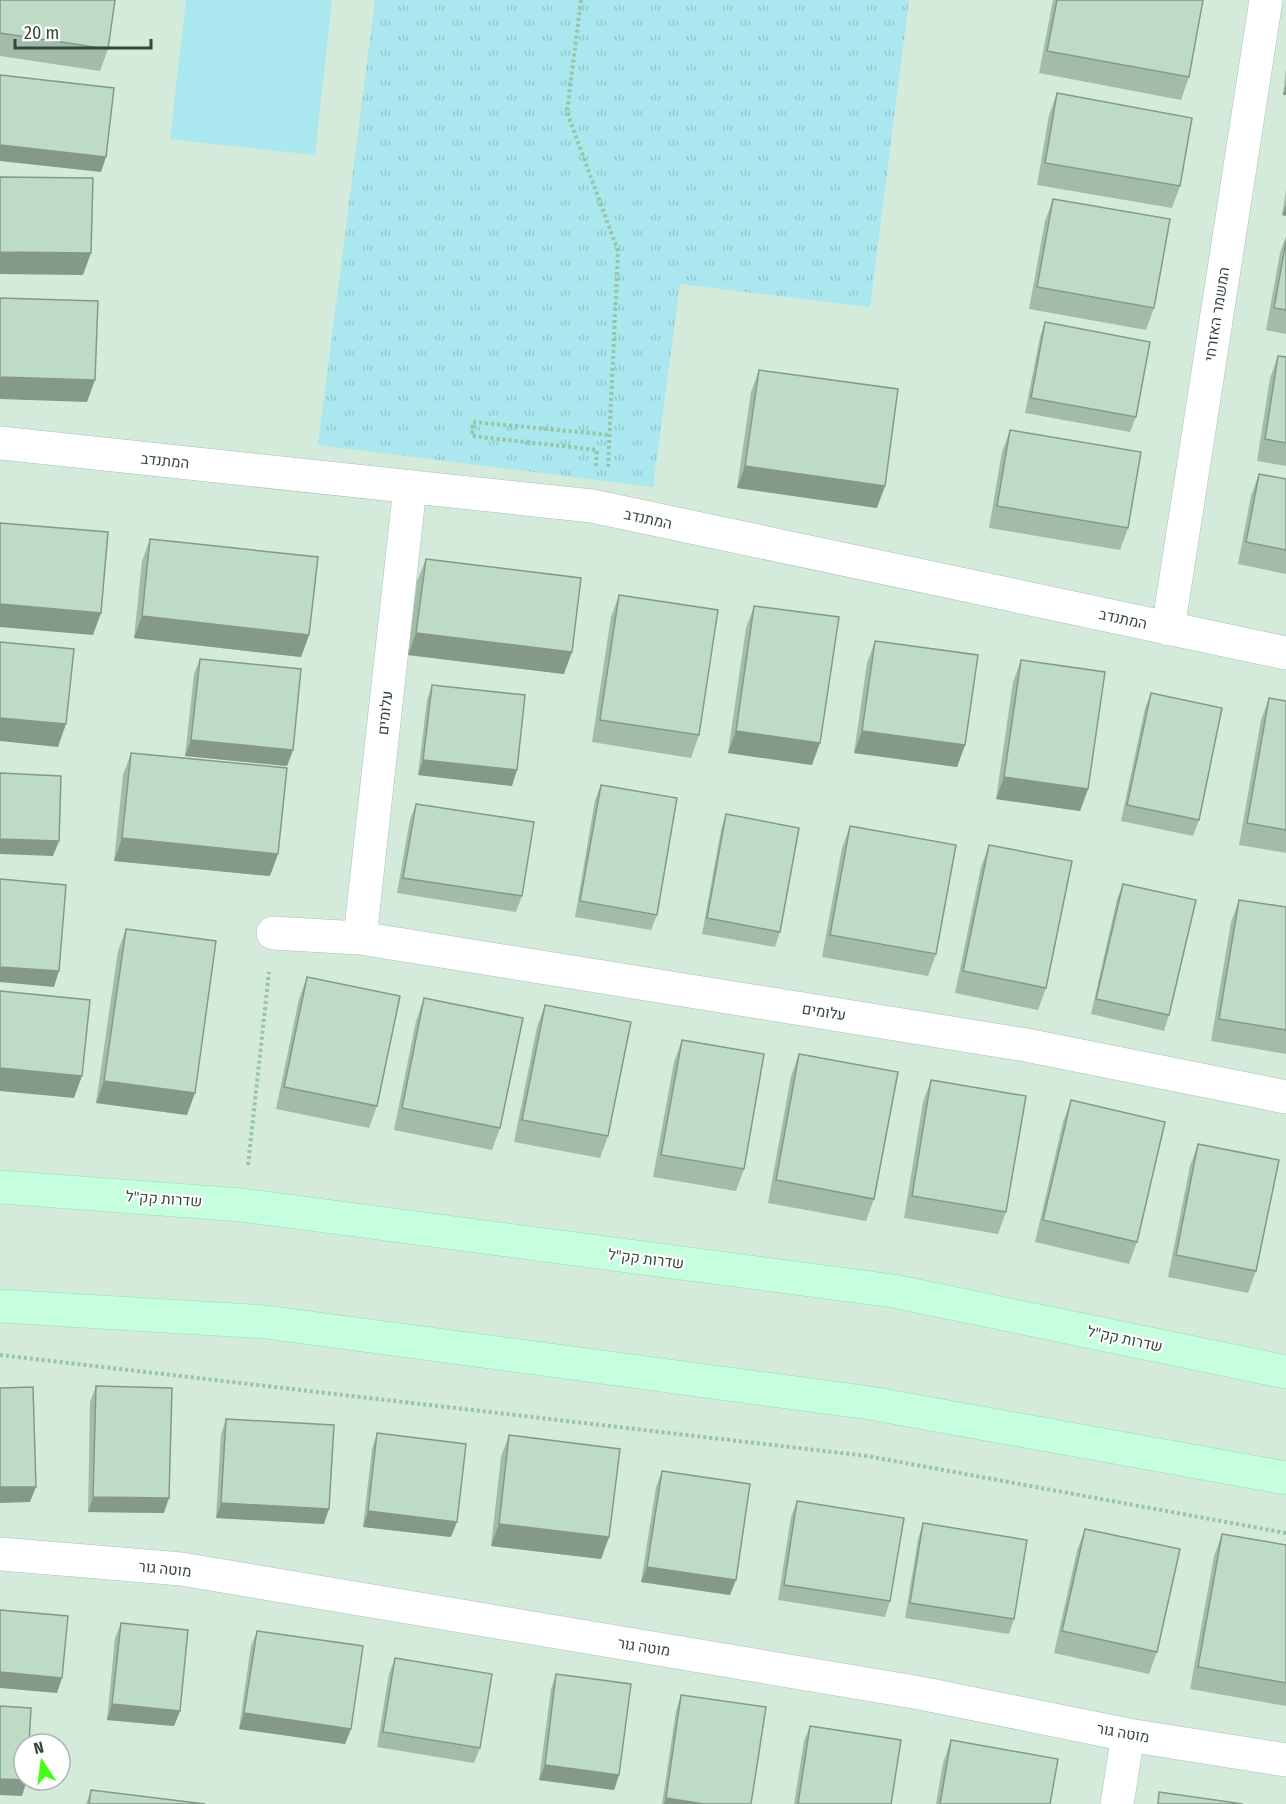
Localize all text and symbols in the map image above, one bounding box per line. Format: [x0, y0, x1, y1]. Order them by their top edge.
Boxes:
scale bar [15, 12, 152, 50]
text: 20 m [24, 22, 59, 44]
street label: המשמר האזרחי [1201, 265, 1233, 363]
street label: המתנדב [140, 449, 190, 473]
street label: המתנדב [622, 505, 674, 533]
street label: המתנדב [1097, 605, 1149, 633]
street label: עלומים [374, 690, 396, 736]
street label: עלומים [801, 1000, 847, 1024]
street label: שדרות קק"ל [125, 1187, 203, 1211]
street label: שדרות קק"ל [607, 1245, 685, 1273]
street label: שדרות קק"ל [1086, 1322, 1164, 1356]
street label: מוטה גור [138, 1557, 192, 1581]
street label: מוטה גור [616, 1634, 672, 1660]
street label: מוטה גור [1095, 1720, 1151, 1746]
north arrow [12, 1732, 72, 1792]
text: N [32, 1738, 46, 1758]

